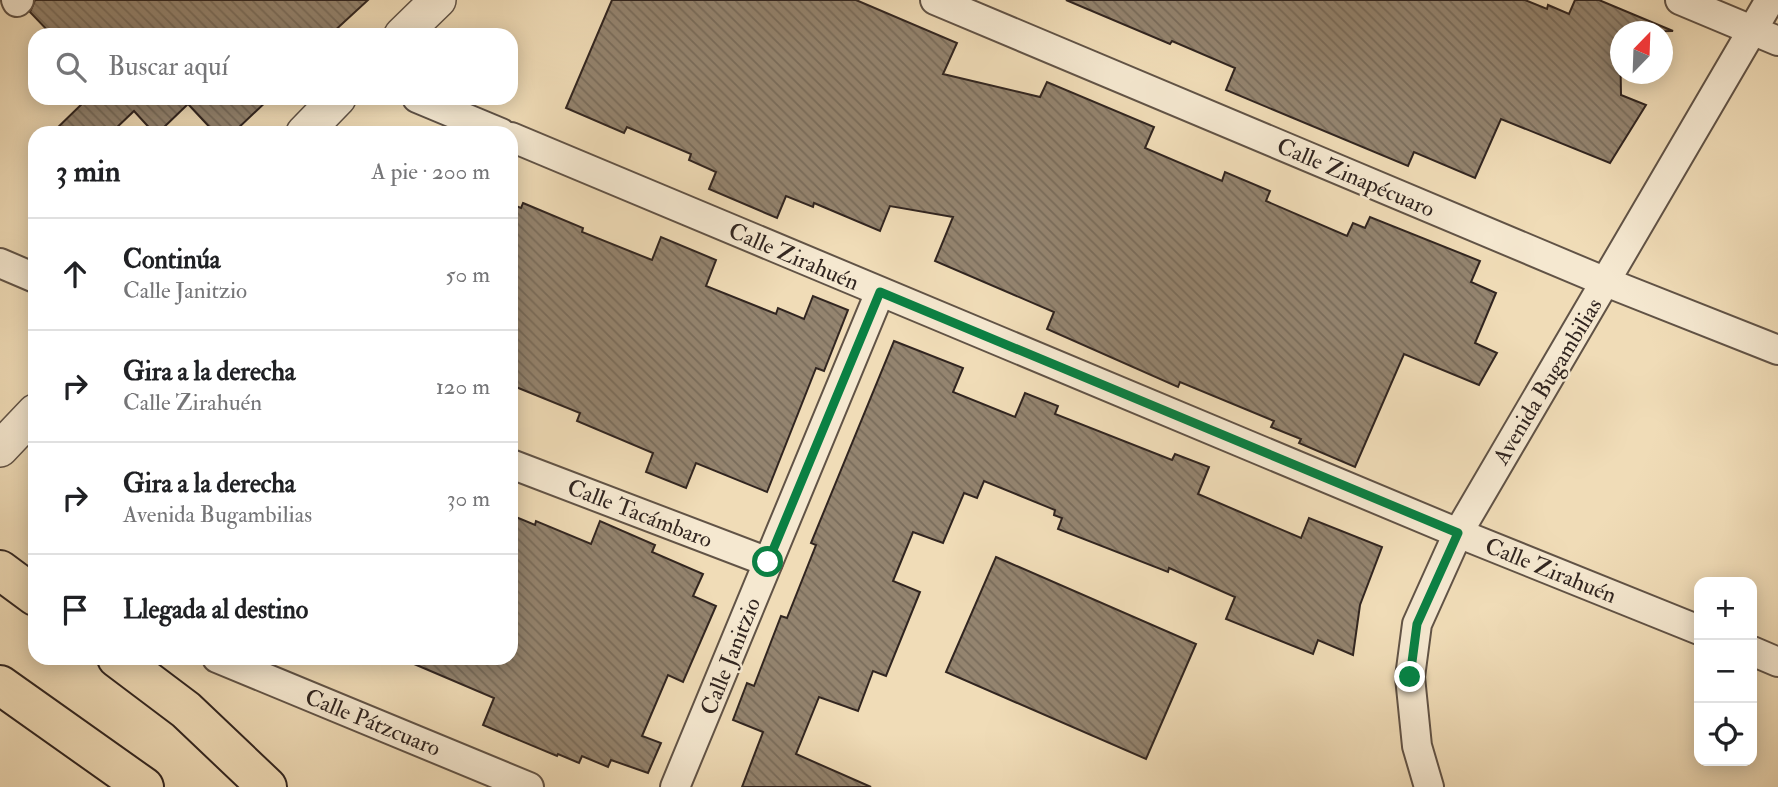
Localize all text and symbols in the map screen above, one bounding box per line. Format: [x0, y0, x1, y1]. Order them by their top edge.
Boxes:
north arrow [1610, 21, 1673, 84]
search box [28, 28, 518, 105]
icon: search [52, 48, 90, 86]
text: Buscar aquí [108, 51, 228, 83]
street label: Calle Zinapécuaro [1272, 131, 1439, 225]
text: 3 min [56, 153, 121, 190]
text: A pie · 200 m [371, 157, 490, 186]
street label: Calle Zirahuén [724, 216, 864, 297]
text: Continúa [123, 244, 221, 276]
icon: ahead [56, 255, 94, 293]
text: 50 m [446, 260, 490, 289]
text: Calle Janitzio [123, 276, 247, 305]
street label: Avenida Bugambilias [1486, 293, 1609, 471]
text: Gira a la derecha [123, 356, 296, 388]
icon: right [56, 367, 94, 405]
text: 120 m [436, 372, 490, 401]
text: Calle Zirahuén [123, 388, 262, 417]
text: Gira a la derecha [123, 468, 296, 500]
street label: Calle Tacámbaro [563, 472, 716, 554]
icon: right [56, 479, 94, 517]
text: 30 m [447, 484, 490, 513]
text: Avenida Bugambilias [123, 500, 312, 529]
street label: Calle Zirahuén [1481, 531, 1621, 610]
route start [752, 546, 783, 577]
map controls [1694, 577, 1757, 766]
button: + [1694, 577, 1757, 640]
icon: arrive [56, 591, 94, 629]
street label: Calle Janitzio [694, 593, 767, 719]
text: Llegada al destino [123, 594, 308, 626]
button: − [1694, 640, 1757, 703]
route end [1394, 661, 1425, 692]
street label: Calle Pátzcuaro [301, 682, 445, 763]
button: locate [1694, 703, 1757, 766]

